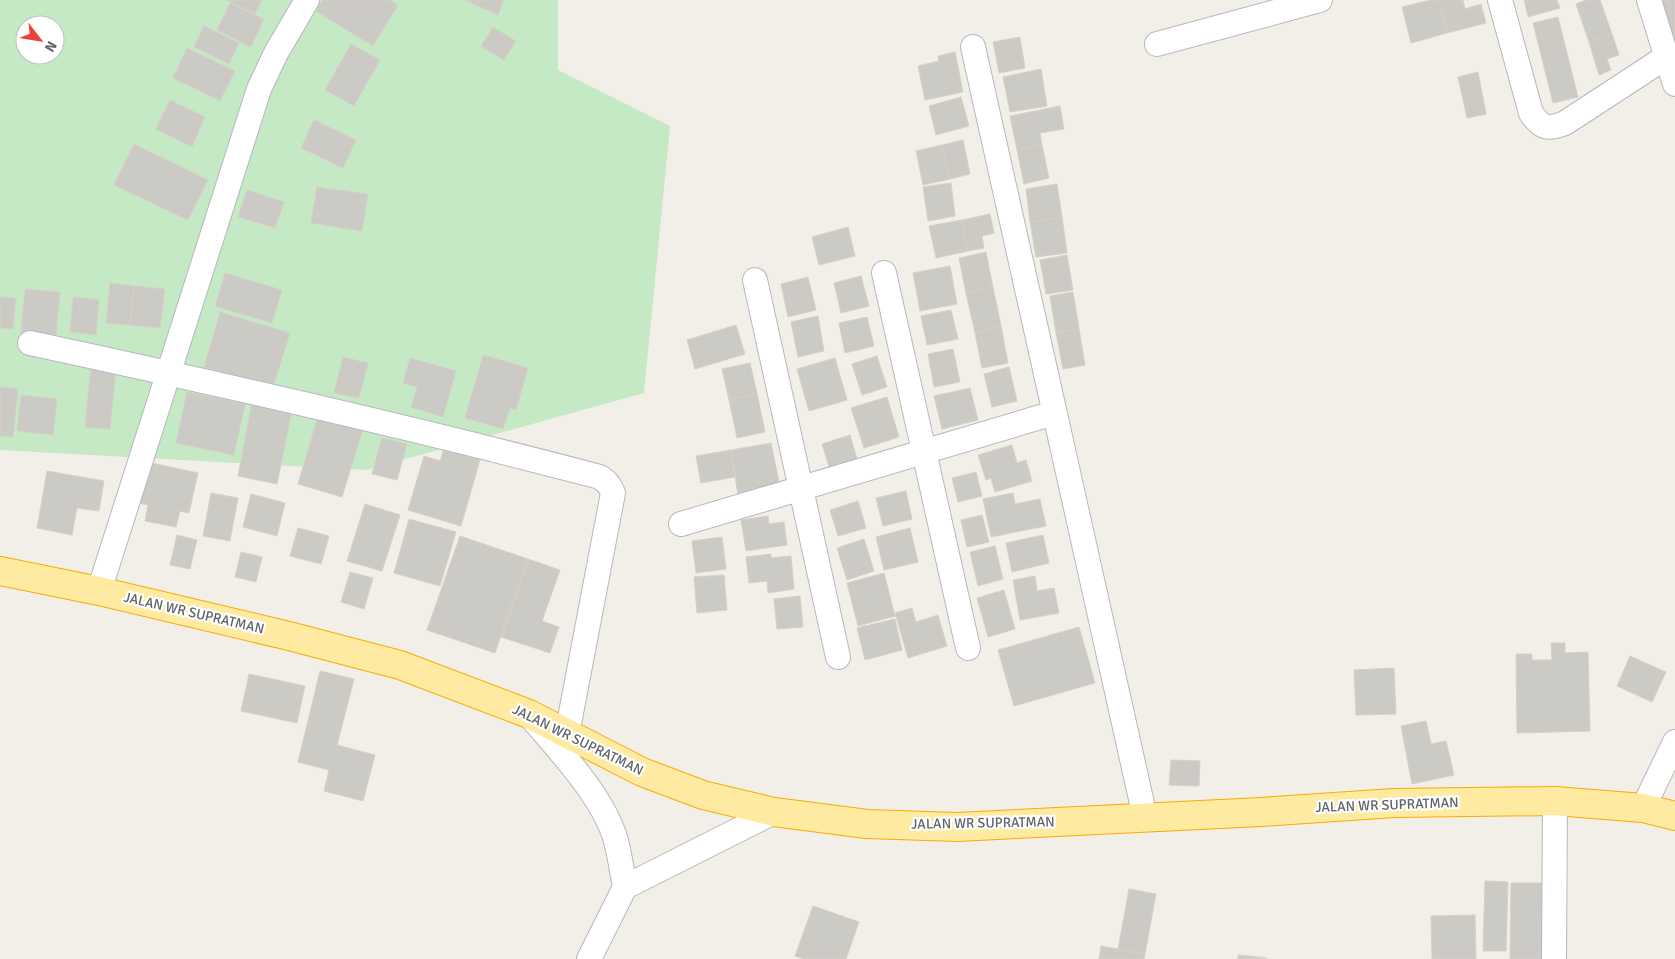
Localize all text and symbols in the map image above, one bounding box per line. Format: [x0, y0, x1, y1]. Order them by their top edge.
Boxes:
north arrow [15, 15, 65, 65]
text: N [41, 38, 61, 55]
street label: JALAN WR SUPRATMAN [122, 589, 266, 637]
street label: JALAN WR SUPRATMAN [510, 701, 646, 779]
street label: JALAN WR SUPRATMAN [1315, 794, 1459, 816]
street label: JALAN WR SUPRATMAN [911, 813, 1055, 833]

